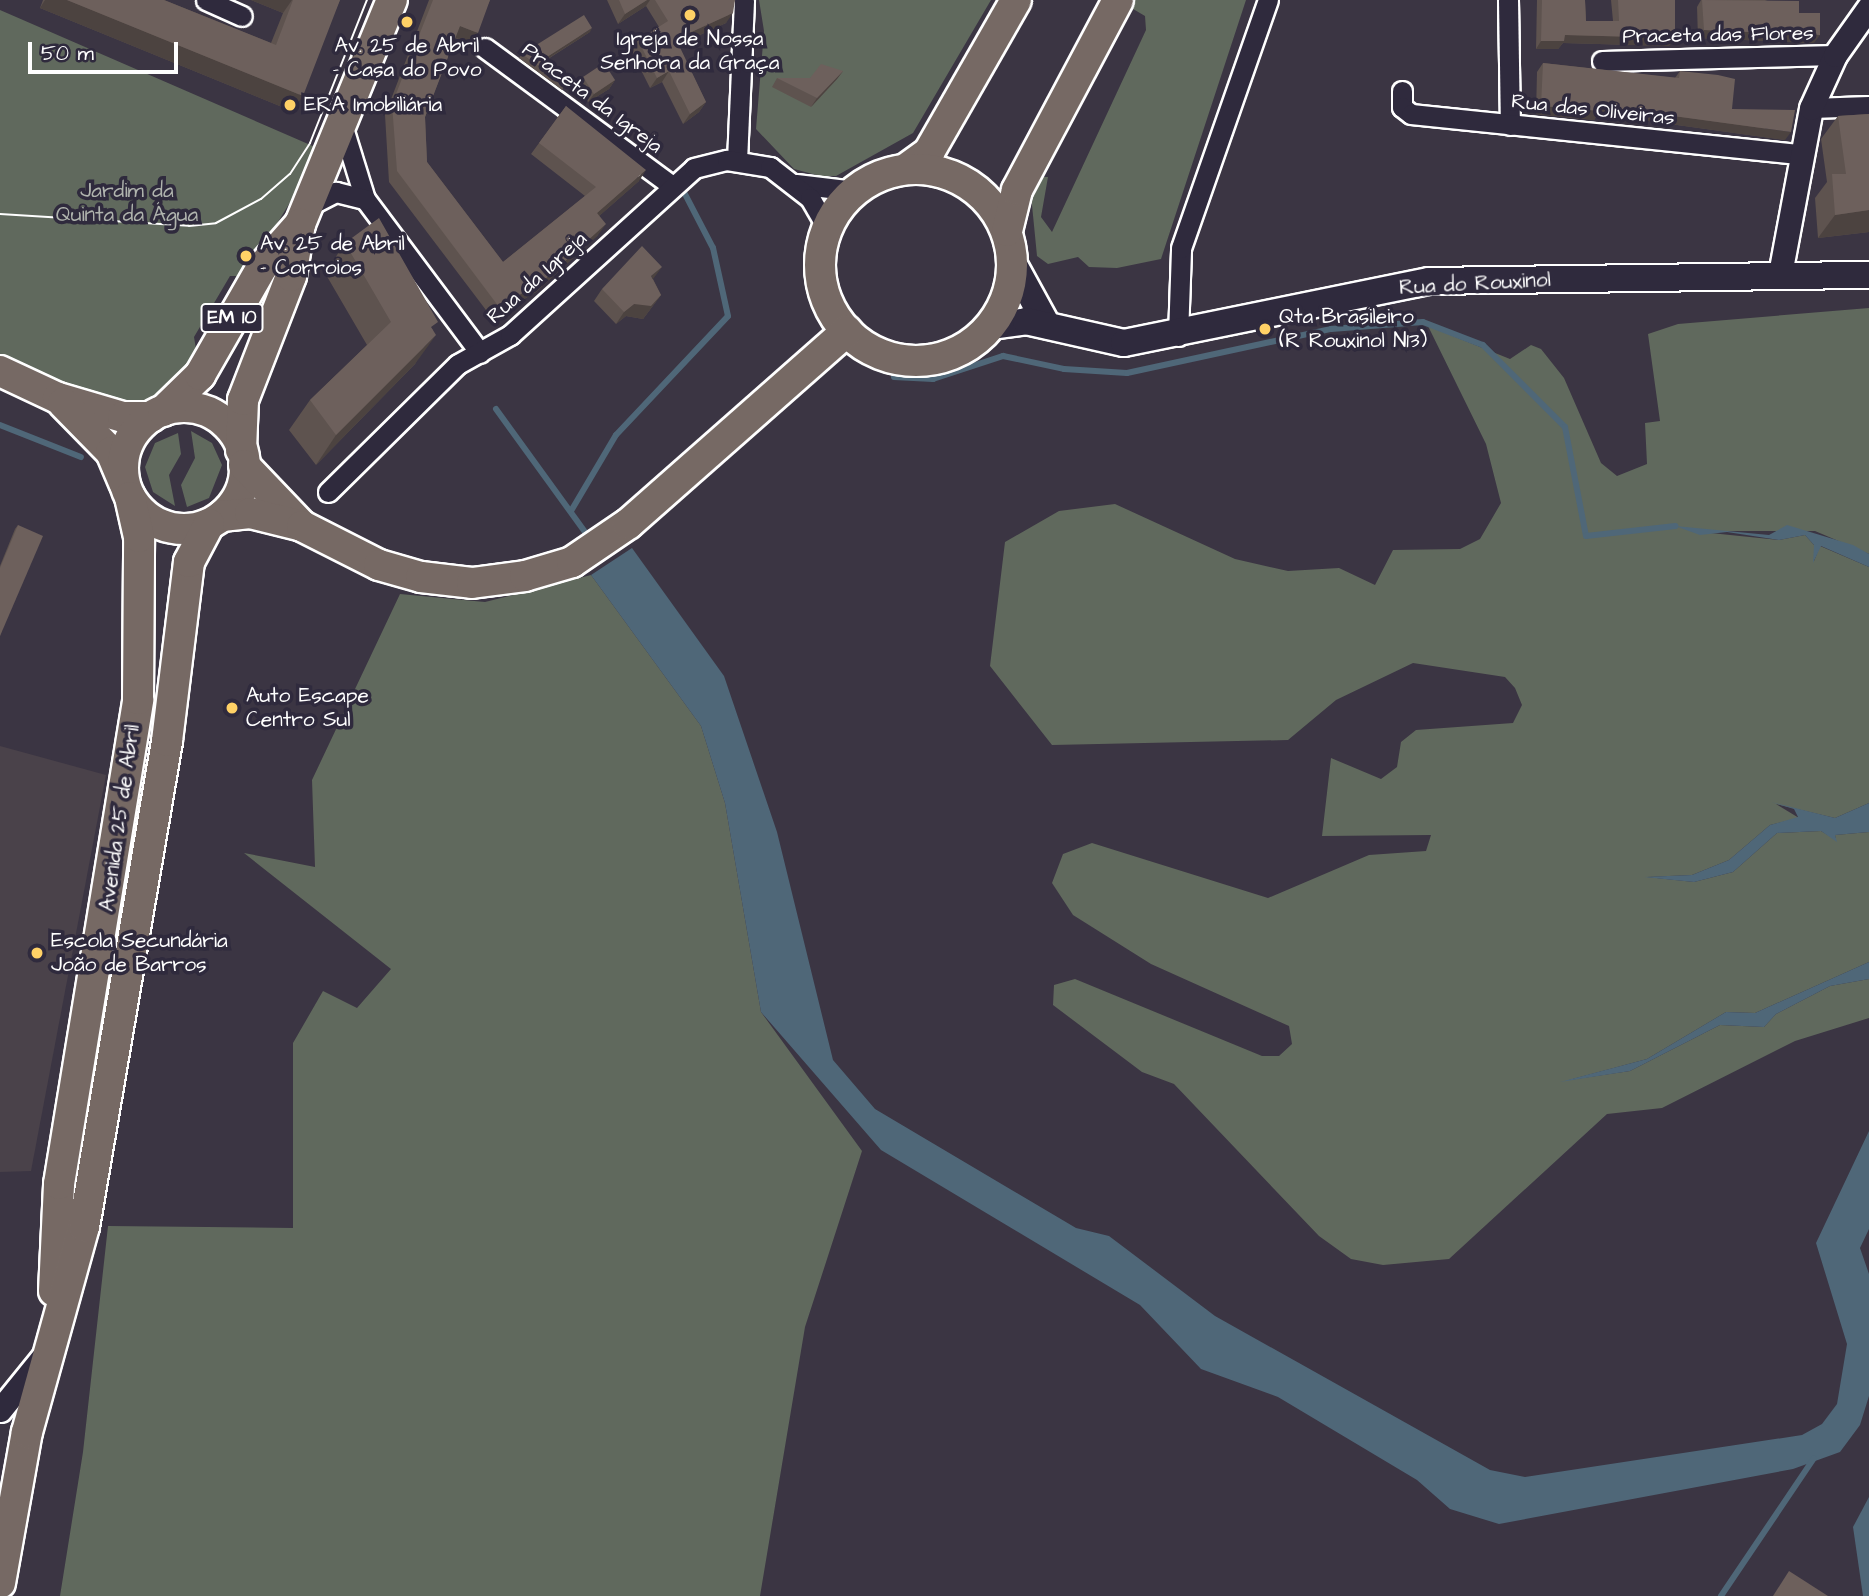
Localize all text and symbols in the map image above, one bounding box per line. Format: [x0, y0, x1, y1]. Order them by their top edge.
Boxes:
marker: Igreja de Nossa Senhora da Graça [682, 7, 698, 23]
marker: Av. 25 de Abril - Casa do Povo [399, 14, 415, 30]
street label: Praceta das Flores [1622, 21, 1814, 49]
place label: Igreja de Nossa Senhora da Graça [601, 26, 779, 76]
scale bar [32, 28, 182, 72]
place label: Av. 25 de Abril - Casa do Povo [332, 33, 482, 83]
street label: Praceta da Igreja [517, 37, 667, 159]
text: 50 m [41, 39, 94, 68]
street label: Rua das Oliveiras [1510, 89, 1676, 131]
place label: ERA Imobiliária [304, 92, 442, 118]
marker: ERA Imobiliária [282, 97, 298, 113]
park label: Jardim da Quinta da Água [56, 178, 198, 228]
street label: Rua da Igreja [482, 226, 592, 330]
place label: Av. 25 de Abril - Corroios [260, 231, 405, 281]
marker: Av. 25 de Abril - Corroios [238, 248, 254, 264]
street label: Rua do Rouxinol [1399, 267, 1551, 301]
road number: EM 10 [201, 302, 264, 334]
place label: Qta Brasileiro (R Rouxinol N13) [1279, 304, 1427, 354]
marker: Qta Brasileiro (R Rouxinol N13) [1257, 321, 1273, 337]
place label: Auto Escape Centro Sul [246, 683, 369, 733]
marker: Auto Escape Centro Sul [224, 700, 240, 716]
street label: Avenida 25 de Abril [94, 723, 146, 913]
place label: Escola Secundária João de Barros [51, 928, 228, 978]
marker: Escola Secundária João de Barros [29, 945, 45, 961]

